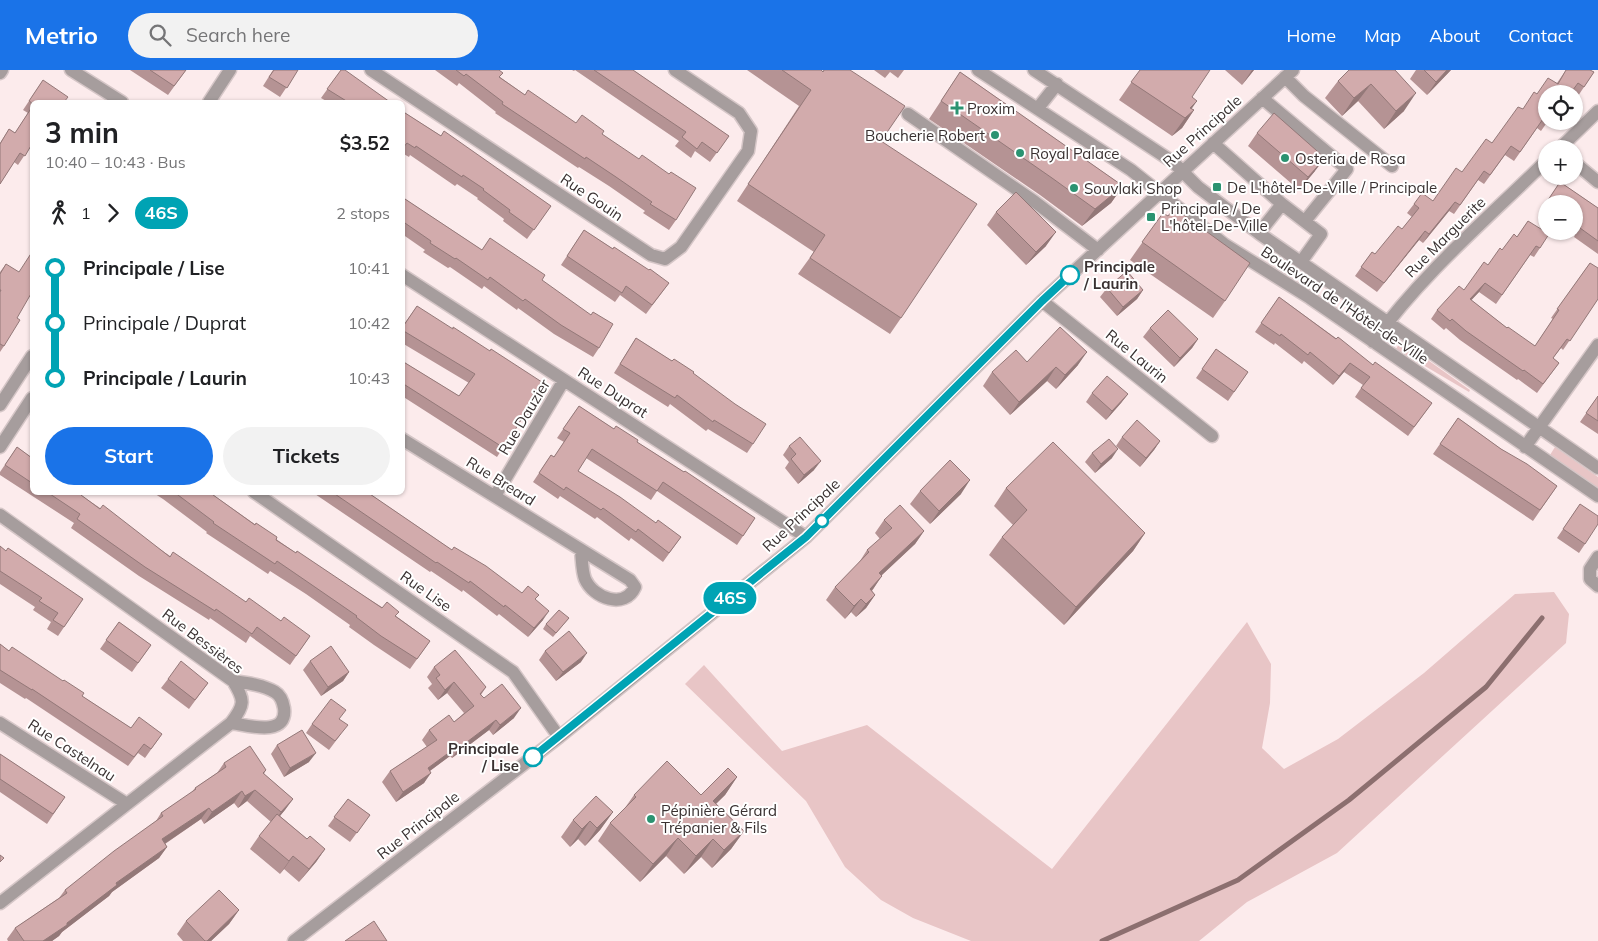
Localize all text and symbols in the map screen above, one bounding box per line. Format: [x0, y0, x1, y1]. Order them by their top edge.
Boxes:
search box [128, 13, 478, 58]
text: Metrio [25, 20, 98, 50]
icon: search [146, 21, 174, 49]
text: Search here [186, 23, 290, 47]
text: Home [1286, 24, 1336, 47]
text: Map [1364, 24, 1401, 47]
text: About [1429, 24, 1480, 47]
text: Contact [1508, 24, 1573, 47]
map controls [1538, 85, 1583, 240]
button: locate [1538, 85, 1583, 130]
street label: Rue Principale [1159, 91, 1245, 171]
place label: Proxim [967, 99, 1015, 118]
marker: Proxim [951, 102, 963, 114]
text: 3 min [45, 115, 119, 150]
place label: Boucherie Robert [865, 126, 985, 145]
marker: Boucherie Robert [989, 129, 1001, 141]
text: $3.52 [340, 131, 390, 155]
button: + [1538, 140, 1583, 185]
place label: Royal Palace [1030, 144, 1119, 163]
marker: Royal Palace [1014, 147, 1026, 159]
place label: Osteria de Rosa [1295, 149, 1406, 168]
text: 10:40 – 10:43 · Bus [45, 152, 186, 172]
marker: Osteria de Rosa [1279, 152, 1291, 164]
street label: Rue Gouin [557, 169, 627, 225]
place label: De L'hôtel-De-Ville / Principale [1227, 178, 1437, 197]
place label: Souvlaki Shop [1084, 179, 1182, 198]
marker: De L'hôtel-De-Ville / Principale [1211, 181, 1223, 193]
marker: Souvlaki Shop [1068, 182, 1080, 194]
street label: Rue Marguerite [1401, 193, 1489, 281]
button: − [1538, 195, 1583, 240]
icon: walk [45, 199, 73, 227]
icon: forward [99, 199, 127, 227]
place label: Principale / De L'hôtel-De-Ville [1161, 199, 1268, 235]
text: 46S [145, 201, 178, 224]
text: 1 [81, 203, 91, 223]
text: 2 stops [336, 203, 390, 223]
marker: Principale / De L'hôtel-De-Ville [1145, 211, 1157, 223]
street label: Boulevard de l'Hôtel-de-Ville [1258, 242, 1432, 368]
text: Principale / Lise [83, 256, 225, 280]
place label: Principale / Laurin [1083, 257, 1155, 293]
text: 10:41 [348, 258, 390, 278]
marker: Principale / Laurin [1060, 265, 1080, 285]
text: Principale / Duprat [83, 311, 246, 335]
text: 10:42 [348, 313, 390, 333]
street label: Rue Laurin [1102, 325, 1172, 387]
street label: Rue Duprat [574, 362, 652, 422]
text: Principale / Laurin [83, 366, 247, 390]
text: 10:43 [348, 368, 390, 388]
street label: Rue Dauzier [494, 375, 554, 458]
button: Start [45, 427, 213, 485]
button: Tickets [223, 427, 390, 485]
street label: Rue Breard [463, 452, 539, 510]
street label: Rue Principale [758, 474, 844, 556]
unlabelled marker [815, 514, 829, 528]
street label: Rue Lise [397, 566, 455, 616]
line badge: 46S [701, 582, 759, 614]
text: 46S [713, 586, 747, 609]
street label: Rue Bessières [159, 604, 247, 678]
street label: Rue Castelnau [25, 715, 119, 785]
place label: Principale / Lise [448, 739, 519, 775]
marker: Principale / Lise [523, 747, 543, 767]
street label: Rue Principale [373, 787, 463, 863]
place label: Pépinière Gérard Trépanier & Fils [661, 801, 777, 837]
marker: Pépinière Gérard Trépanier & Fils [645, 813, 657, 825]

